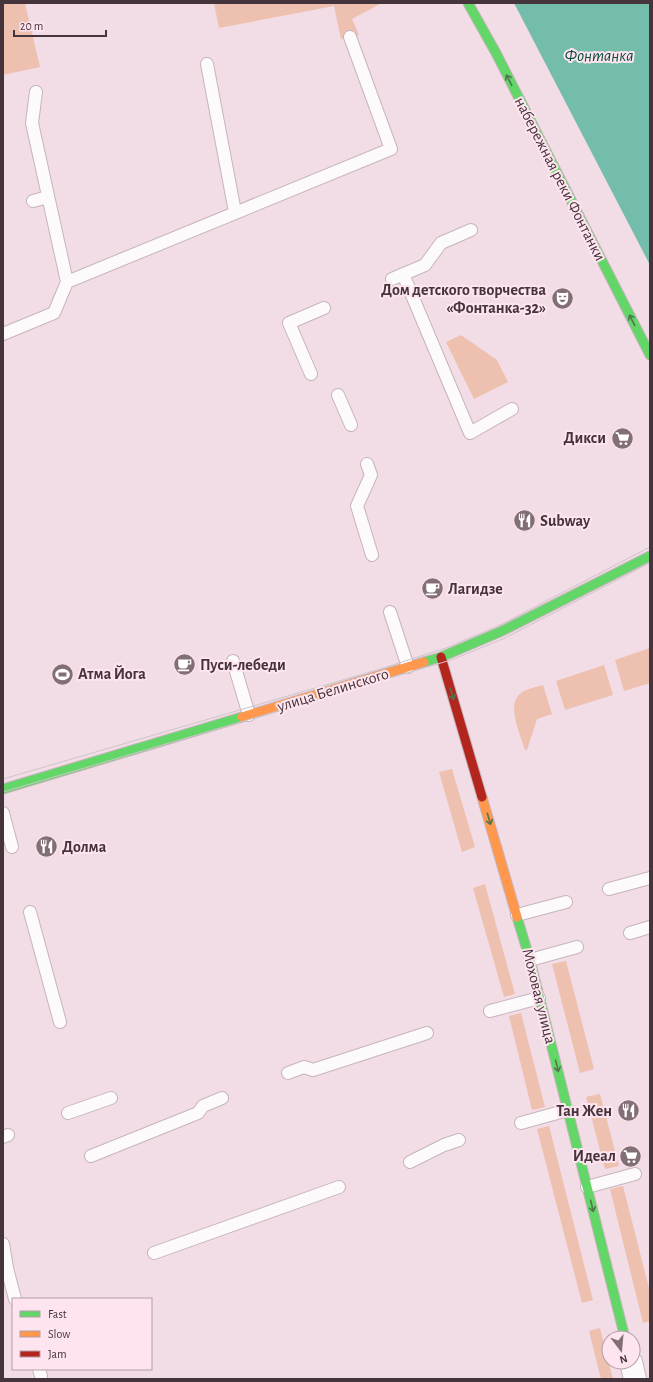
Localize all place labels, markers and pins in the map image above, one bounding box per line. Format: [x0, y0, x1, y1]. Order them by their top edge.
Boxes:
place label: Дом детского творчества «Фонтанка-32» [381, 282, 546, 316]
theatre icon: Дом детского творчества «Фонтанка-32» [549, 286, 575, 312]
supermarket icon: Дикси [609, 425, 635, 451]
place label: Дикси [564, 430, 606, 446]
restaurant icon: Subway [512, 508, 538, 534]
place label: Subway [540, 513, 591, 530]
cafe icon: Лагидзе [419, 576, 445, 602]
place label: Лагидзе [448, 581, 503, 597]
cafe icon: Пуси-лебеди [172, 652, 198, 678]
place label: Пуси-лебеди [200, 657, 286, 674]
sports icon: Атма Йога [50, 661, 76, 687]
place label: Атма Йога [78, 665, 146, 682]
restaurant icon: Долма [33, 834, 59, 860]
place label: Долма [62, 839, 107, 855]
restaurant icon: Тан Жен [615, 1098, 641, 1124]
place label: Тан Жен [556, 1103, 612, 1119]
supermarket icon: Идеал [618, 1143, 644, 1169]
place label: Идеал [573, 1148, 616, 1164]

